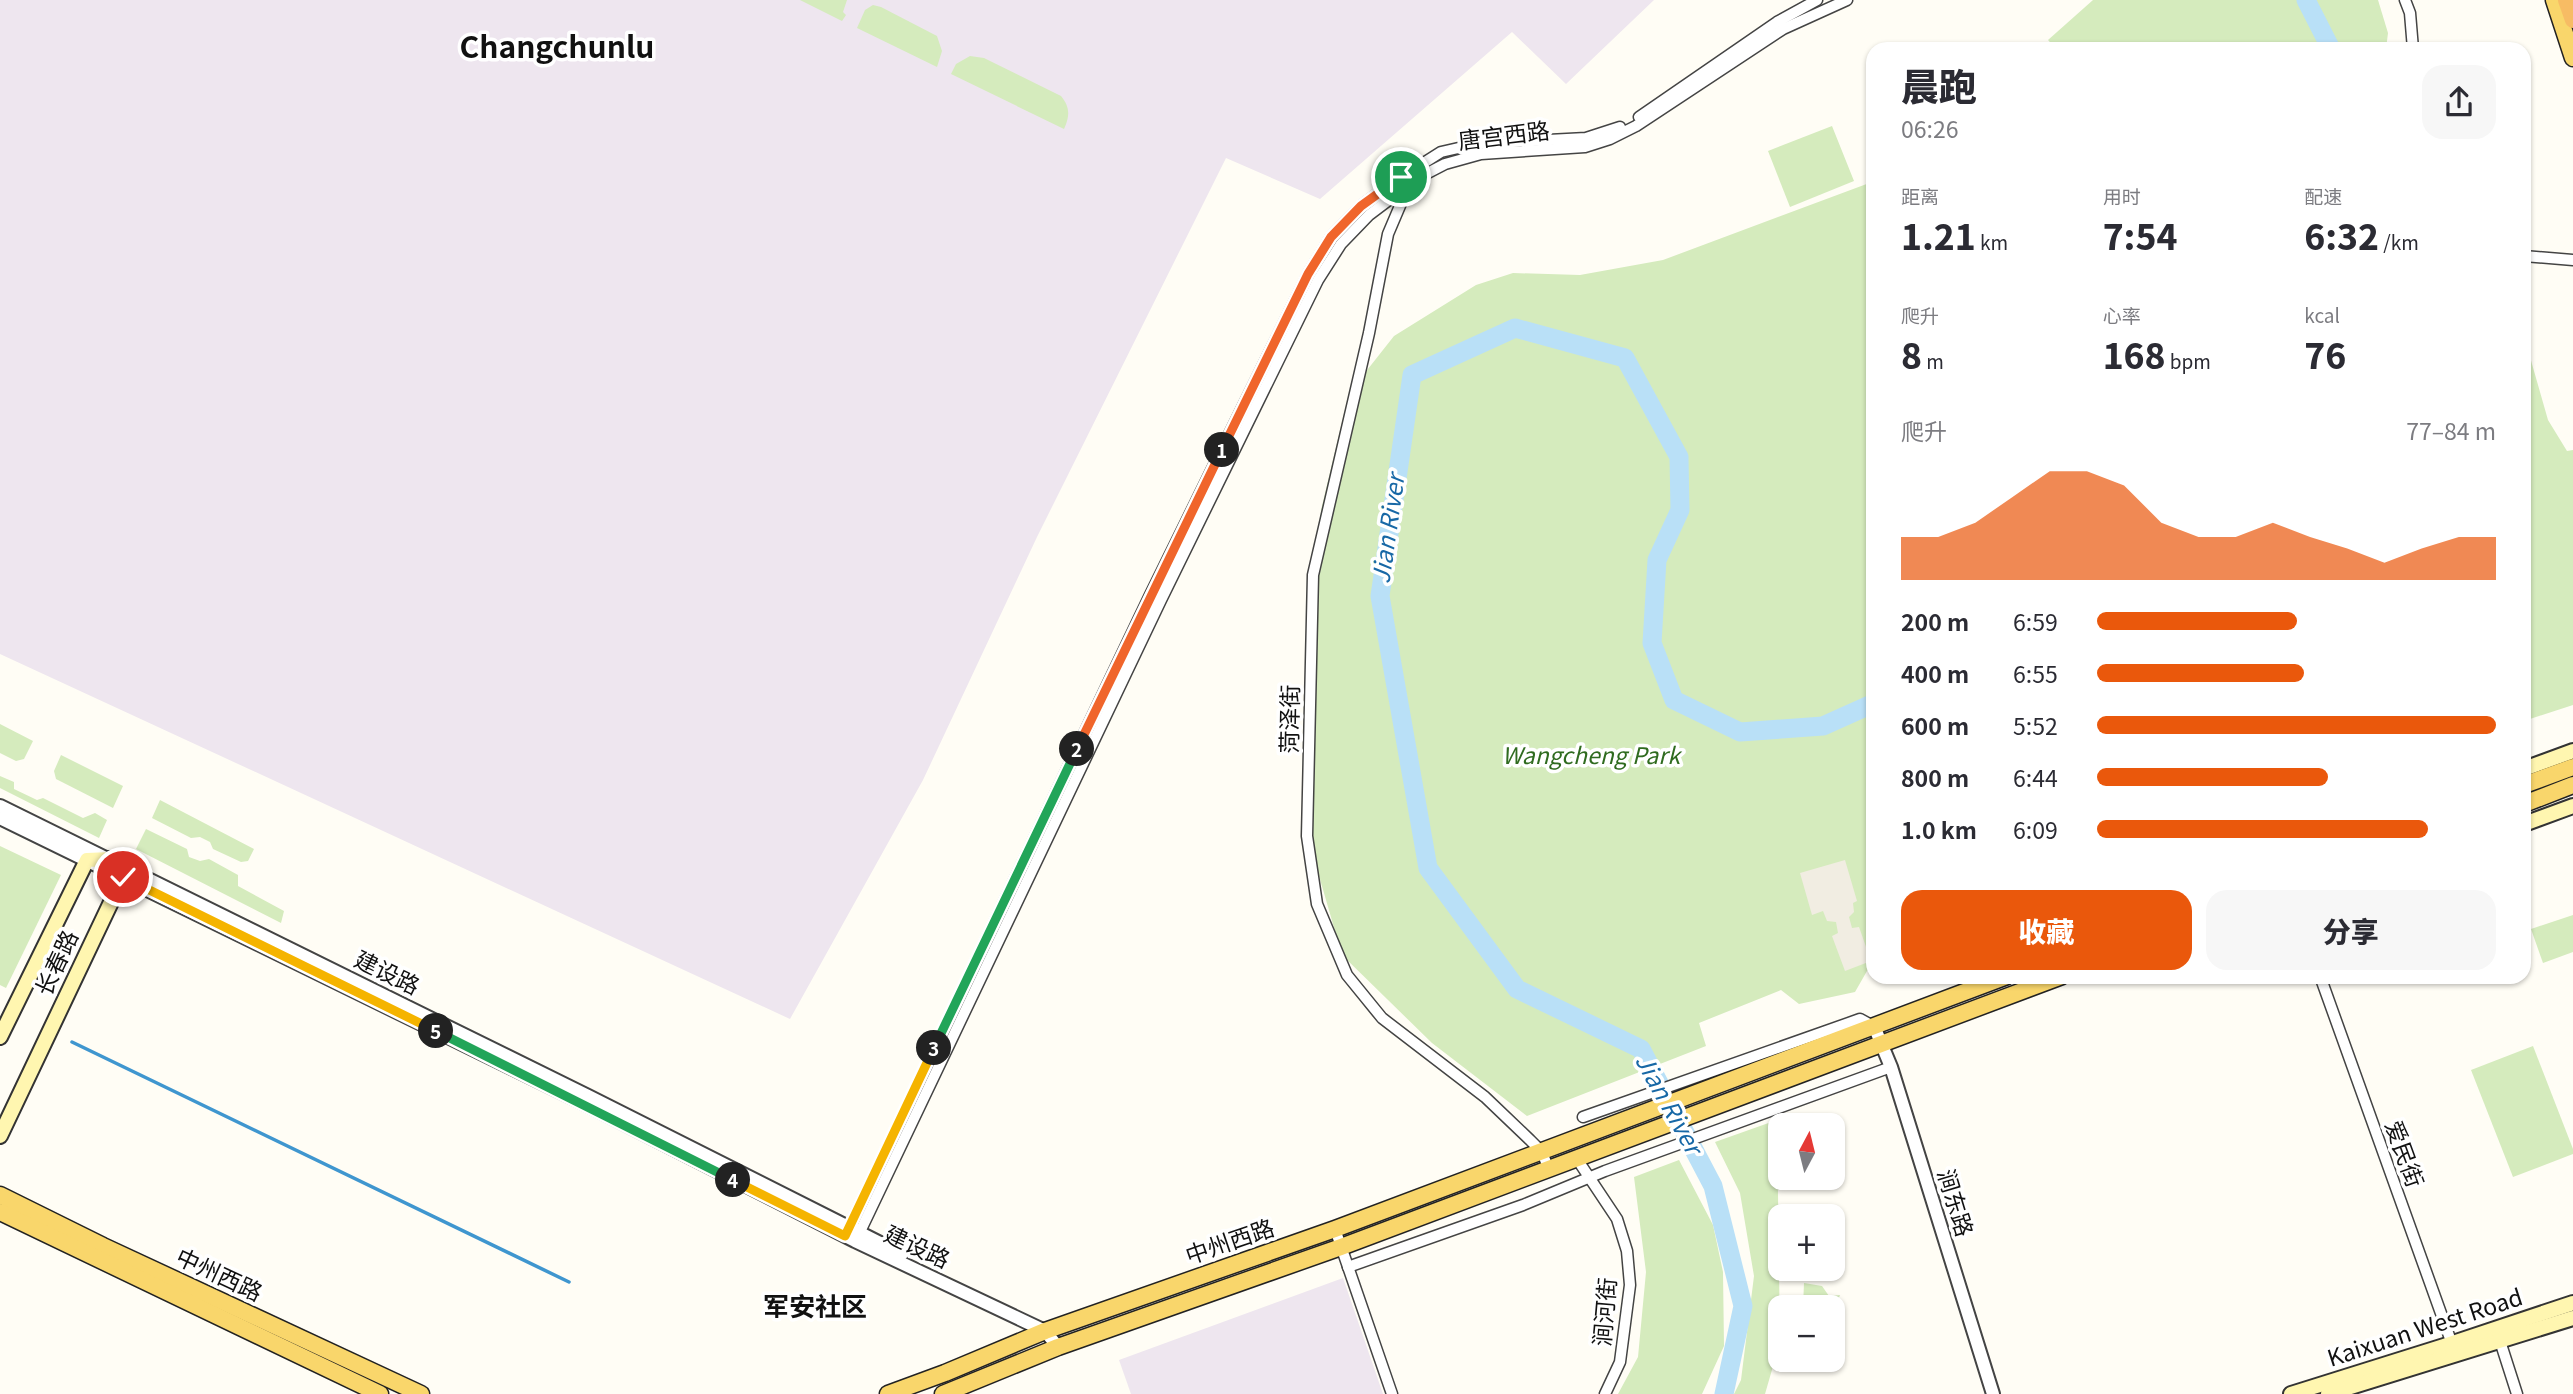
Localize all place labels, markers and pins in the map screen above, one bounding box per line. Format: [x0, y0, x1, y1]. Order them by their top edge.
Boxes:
pin [1371, 147, 1431, 207]
pin: 1 [1204, 433, 1240, 468]
pin: 2 [1060, 732, 1094, 766]
pin [93, 847, 153, 907]
pin: 5 [418, 1014, 453, 1048]
pin: 3 [916, 1030, 951, 1066]
pin: 4 [716, 1162, 750, 1198]

